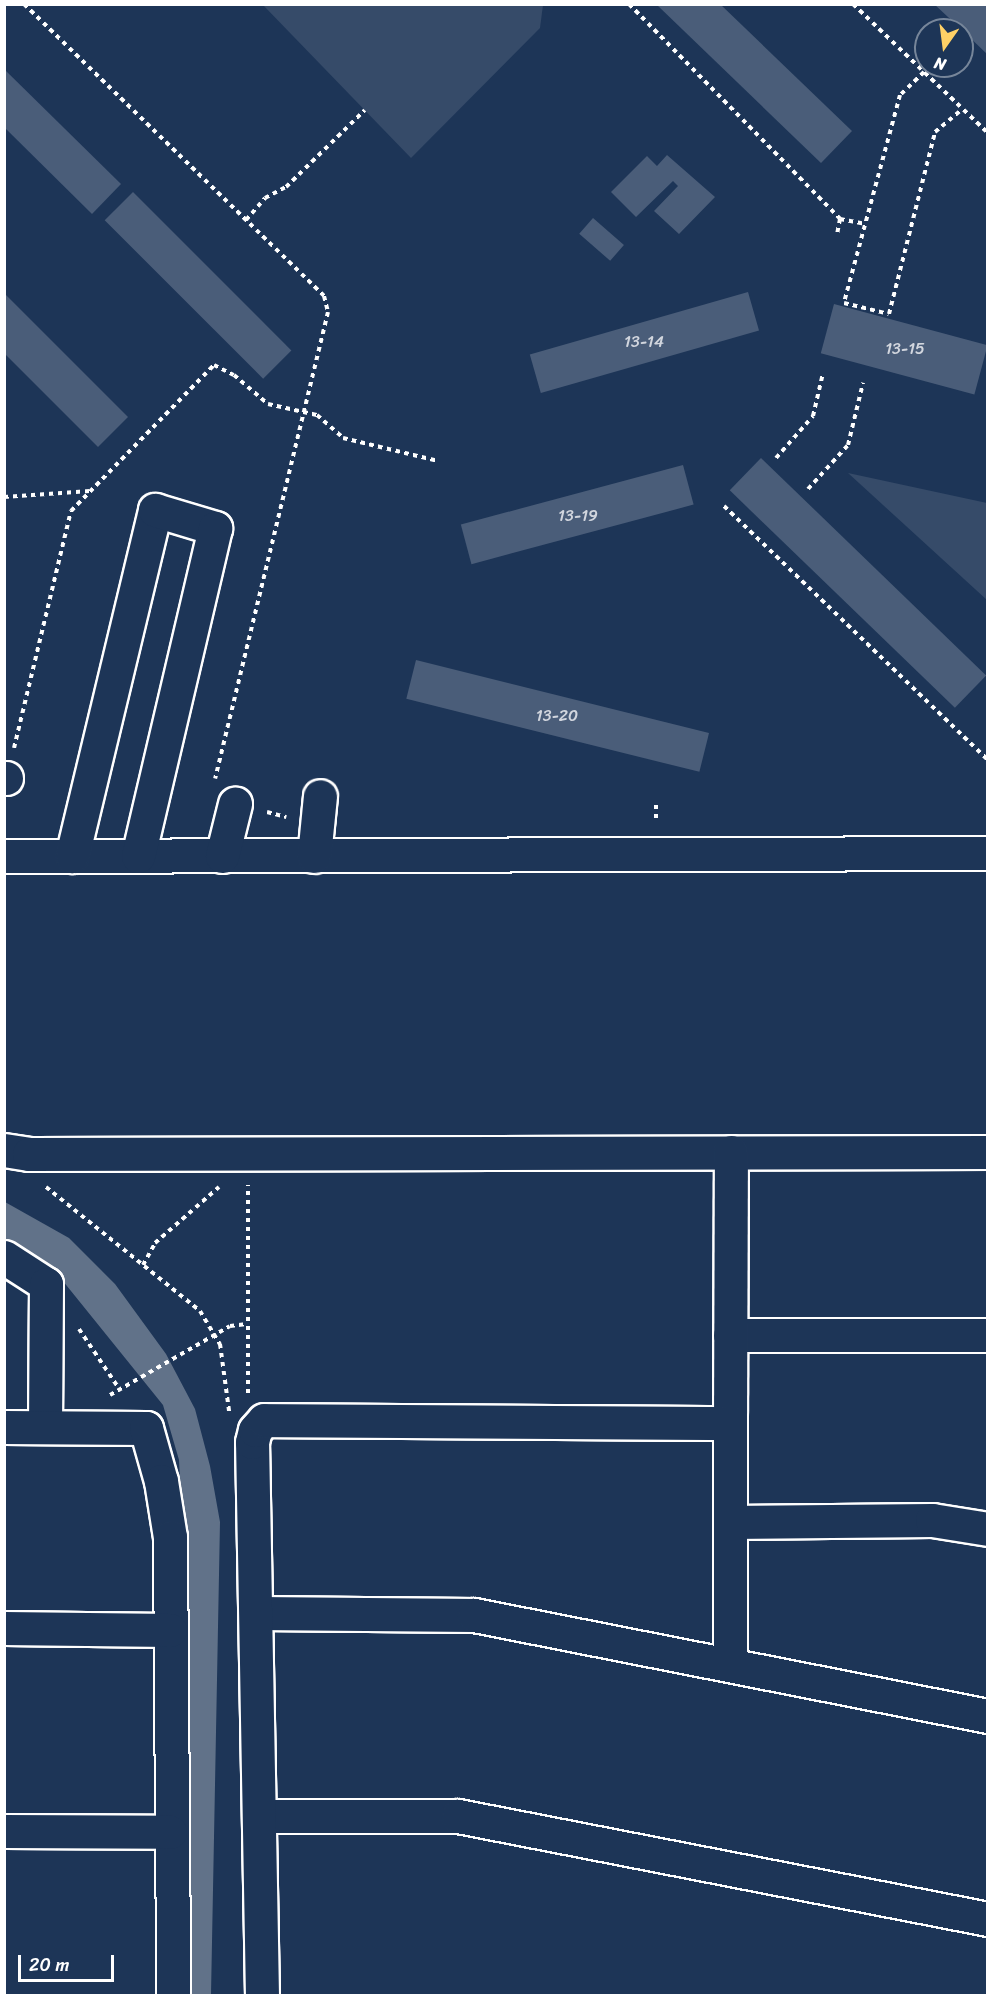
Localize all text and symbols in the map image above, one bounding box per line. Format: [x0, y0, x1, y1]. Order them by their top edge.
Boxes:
north arrow [914, 18, 974, 78]
text: N [931, 49, 949, 79]
house number: 13-14 [624, 332, 664, 352]
house number: 13-15 [885, 339, 925, 359]
house number: 13-19 [558, 506, 598, 526]
house number: 13-20 [536, 706, 578, 726]
scale bar [21, 1943, 117, 1981]
text: 20 m [29, 1949, 69, 1981]

